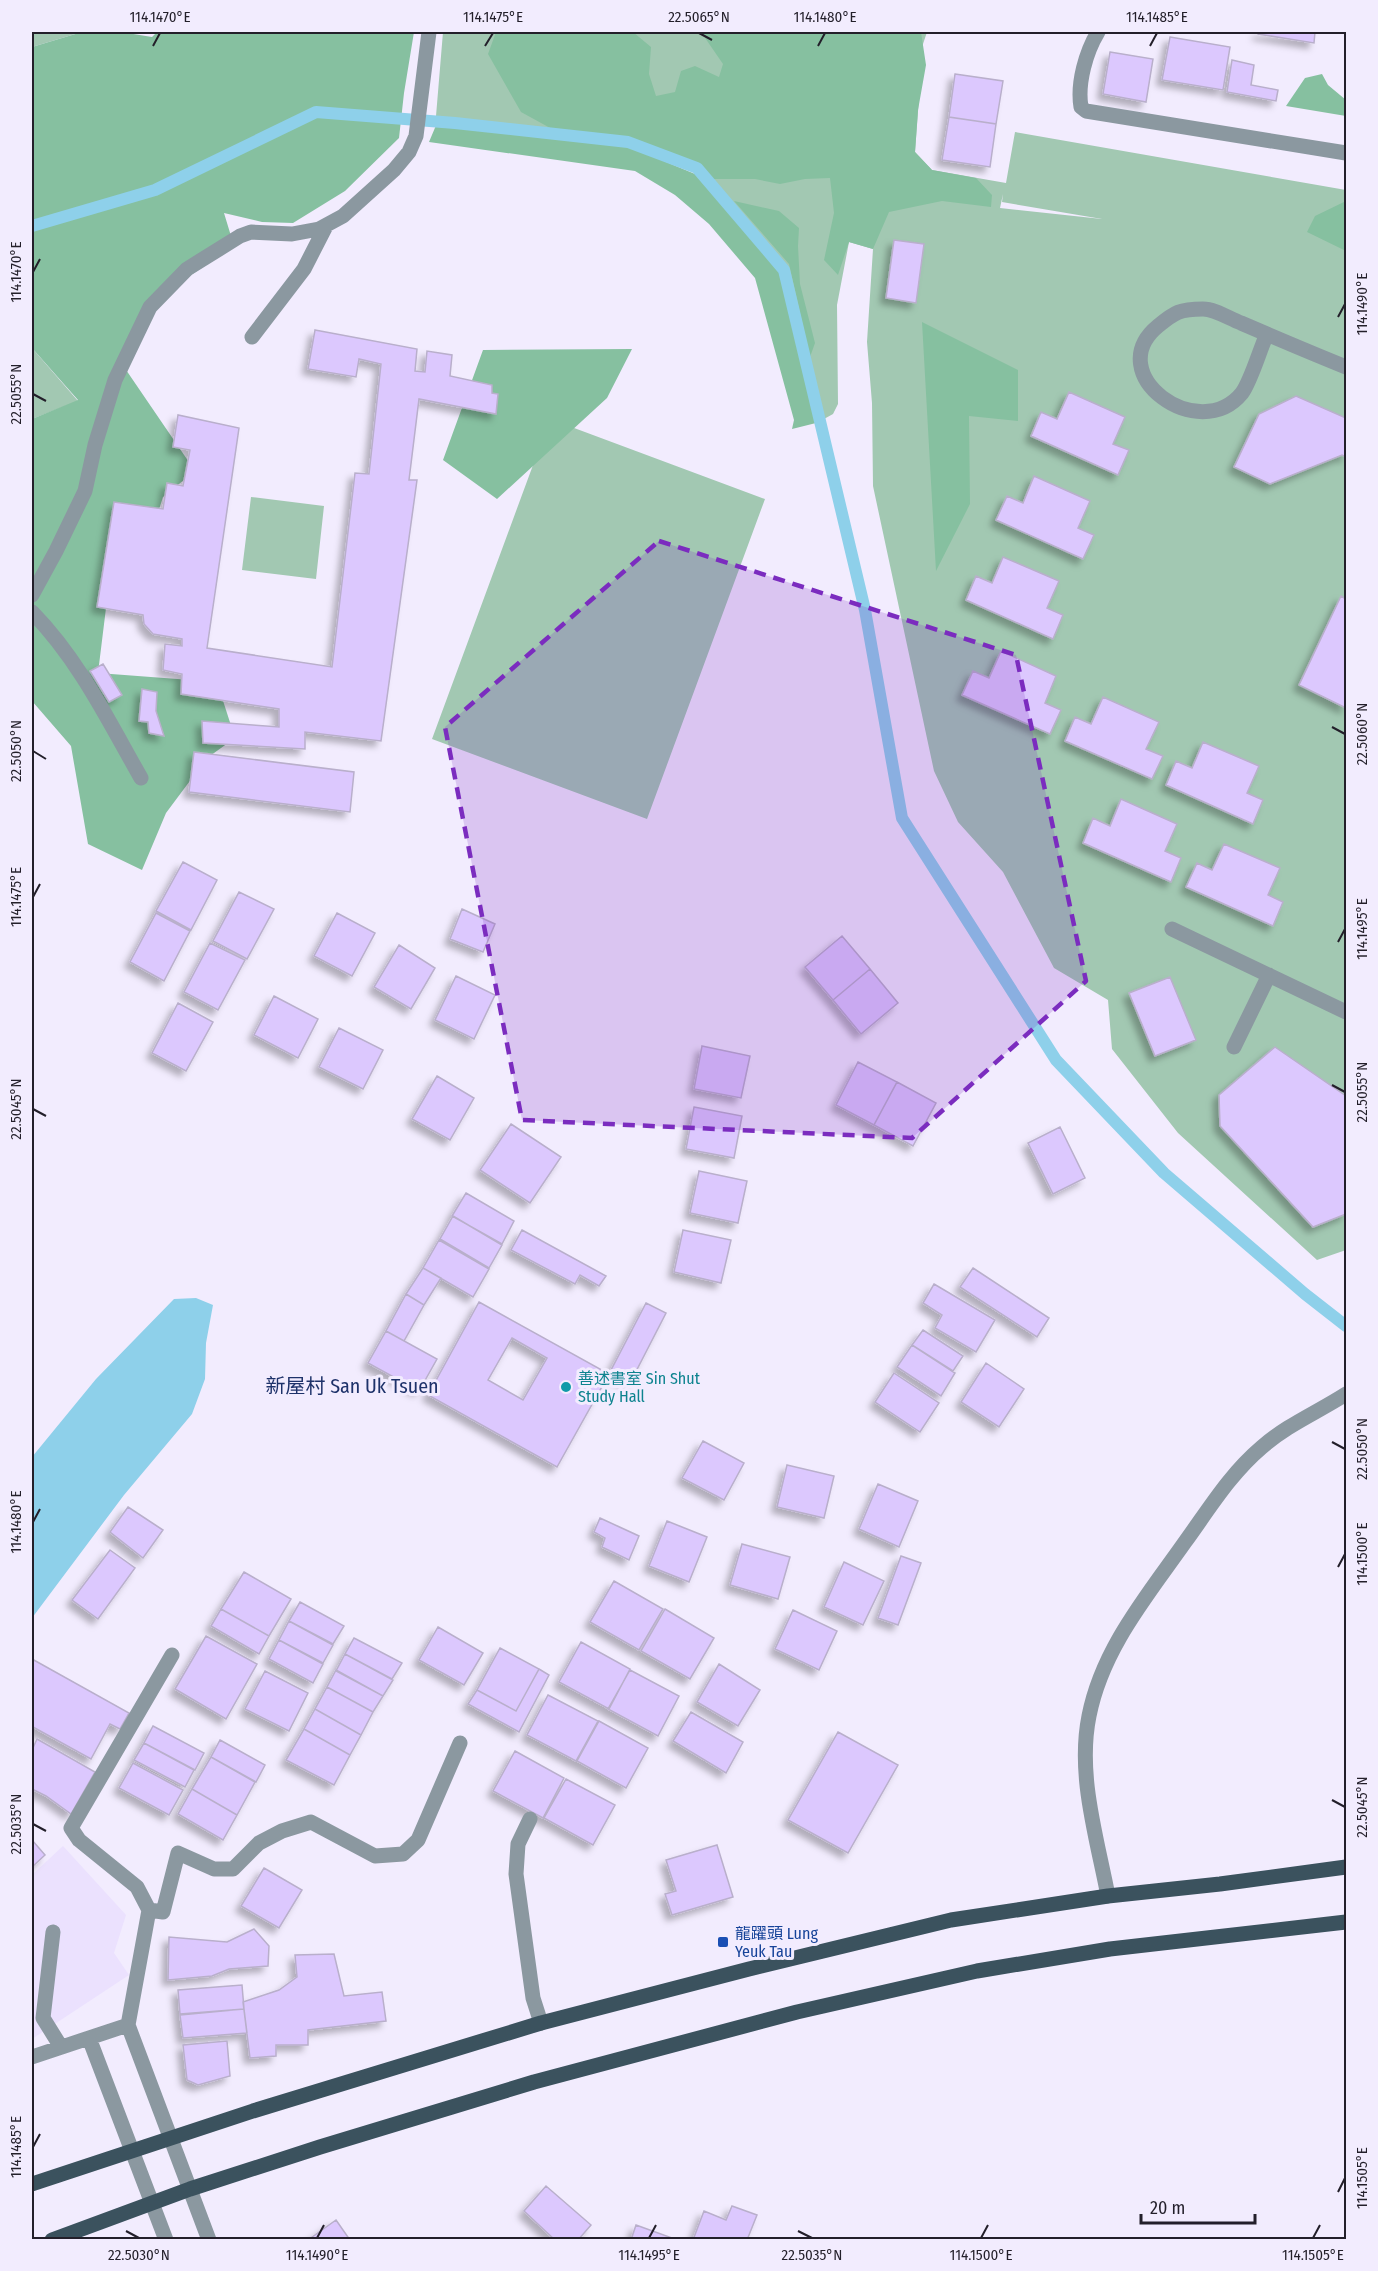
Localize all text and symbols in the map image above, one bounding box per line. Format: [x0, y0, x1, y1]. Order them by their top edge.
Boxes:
text: 114.1470°E [129, 8, 191, 26]
text: 114.1475°E [463, 8, 523, 26]
text: 22.5065°N [668, 8, 730, 26]
text: 114.1480°E [794, 8, 856, 26]
text: 114.1485°E [1126, 8, 1188, 26]
text: 114.1470°E [7, 241, 25, 303]
text: 114.1490°E [1353, 273, 1371, 335]
text: 22.5055°N [7, 364, 25, 424]
text: 22.5060°N [1353, 703, 1371, 765]
text: 22.5050°N [7, 720, 25, 782]
text: 114.1475°E [7, 867, 25, 927]
text: 114.1495°E [1353, 898, 1371, 960]
text: 22.5055°N [1353, 1062, 1371, 1122]
text: 22.5045°N [7, 1078, 25, 1140]
place label: 善述書室 Sin Shut Study Hall [578, 1369, 701, 1406]
district label: 新屋村 San Uk Tsuen [265, 1374, 439, 1398]
marker: 善述書室 Sin Shut Study Hall [559, 1380, 573, 1394]
text: 22.5050°N [1353, 1418, 1371, 1480]
text: 114.1480°E [7, 1491, 25, 1553]
text: 114.1500°E [1353, 1523, 1371, 1585]
text: 22.5045°N [1353, 1776, 1371, 1838]
text: 22.5035°N [7, 1794, 25, 1854]
place label: 龍躍頭 Lung Yeuk Tau [735, 1924, 818, 1961]
marker: 龍躍頭 Lung Yeuk Tau [716, 1935, 730, 1949]
text: 114.1485°E [7, 2116, 25, 2178]
text: 114.1505°E [1353, 2147, 1371, 2209]
scale bar [1141, 2187, 1255, 2225]
text: 20 m [1150, 2197, 1185, 2219]
text: 22.5030°N [108, 2246, 170, 2264]
text: 114.1490°E [286, 2246, 348, 2264]
text: 114.1495°E [618, 2246, 680, 2264]
text: 22.5035°N [782, 2246, 842, 2264]
text: 114.1500°E [950, 2246, 1012, 2264]
text: 114.1505°E [1282, 2246, 1344, 2264]

